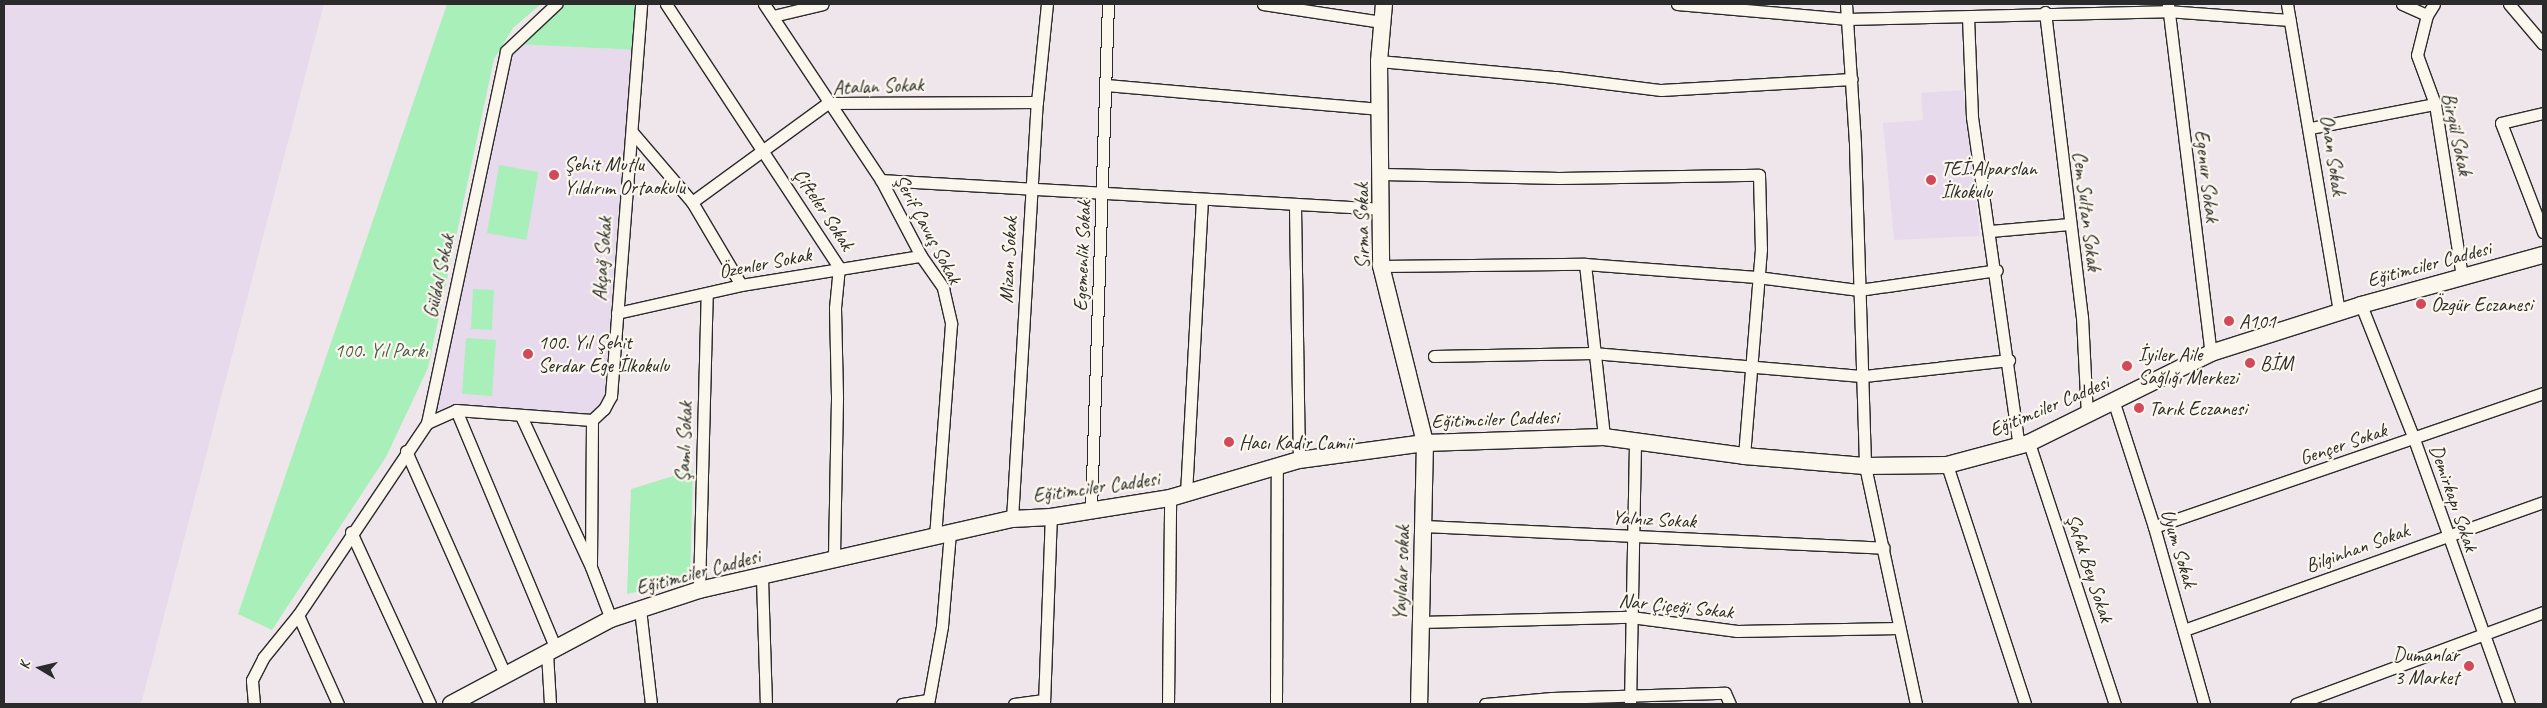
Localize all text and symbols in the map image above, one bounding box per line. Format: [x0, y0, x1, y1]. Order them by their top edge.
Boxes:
street label: Atalan Sokak [833, 72, 923, 100]
street label: Birgül Sokak [2437, 91, 2477, 177]
street label: Onan Sokak [2315, 113, 2351, 197]
street label: Egenur Sokak [2189, 129, 2225, 223]
street label: Cem Sultan Sokak [2068, 150, 2106, 272]
place label: Şehit Mutlu Yıldırım Ortaokulu [564, 152, 685, 199]
place label: TEİ.Alparslan İlkokulu [1941, 156, 2037, 203]
street label: Çifteler Sokak [789, 164, 859, 254]
marker: Şehit Mutlu Yıldırım Ortaokulu [548, 169, 560, 181]
street label: Şerif Çavuş Sokak [889, 170, 967, 288]
marker: TEİ.Alparslan İlkokulu [1925, 174, 1937, 186]
street label: Sırma Sokak [1349, 183, 1375, 269]
street label: Egemenlik Sokak [1068, 200, 1096, 312]
street label: Akçağ Sokak [587, 216, 617, 302]
street label: Mizan Sokak [994, 217, 1022, 303]
street label: Güldal Sokak [418, 232, 460, 320]
street label: Eğitimciler Caddesi [2364, 236, 2494, 292]
street label: Özenler Sokak [717, 242, 813, 284]
place label: Özgür Eczanesi [2431, 292, 2533, 316]
marker: Özgür Eczanesi [2415, 298, 2427, 310]
place label: A101 [2239, 309, 2276, 333]
marker: A101 [2223, 315, 2235, 327]
place label: 100. Yıl Şehit Serdar Ege İlkokulu [538, 330, 669, 377]
park label: 100. Yıl Parkı [334, 338, 428, 362]
place label: İyiler Aile Sağlığı Merkezi [2138, 342, 2238, 389]
marker: 100. Yıl Şehit Serdar Ege İlkokulu [522, 348, 534, 360]
place label: BİM [2260, 351, 2293, 375]
marker: BİM [2244, 357, 2256, 369]
marker: İyiler Aile Sağlığı Merkezi [2120, 359, 2134, 373]
street label: Eğitimciler Caddesi [1985, 370, 2113, 442]
place label: Tarık Eczanesi [2149, 396, 2247, 420]
street label: Şamlı Sokak [671, 401, 697, 483]
marker: Tarık Eczanesi [2133, 402, 2145, 414]
street label: Eğitimciler Caddesi [1431, 405, 1559, 433]
street label: Gençer Sokak [2297, 418, 2389, 470]
place label: Hacı Kadir Camii [1239, 430, 1353, 454]
marker: Hacı Kadir Camii [1223, 436, 1235, 448]
street label: Demirkapı Sokak [2425, 442, 2483, 554]
street label: Eğitimciler Caddesi [1031, 466, 1161, 508]
street label: Yalnız Sokak [1611, 505, 1697, 533]
street label: Uyum Sokak [2156, 506, 2202, 590]
street label: Şafak Bey Sokak [2061, 511, 2119, 625]
street label: Bilginhan Sokak [2302, 518, 2412, 578]
street label: Yaylalar sokak [1387, 525, 1415, 621]
street label: Eğitimciler Caddesi [633, 544, 763, 600]
street label: Nar Çiçeği Sokak [1618, 588, 1734, 624]
place label: Dumanlar 3 Market [2393, 642, 2459, 689]
north arrow [15, 643, 65, 693]
marker: Dumanlar 3 Market [2463, 660, 2475, 672]
text: K [16, 661, 34, 670]

